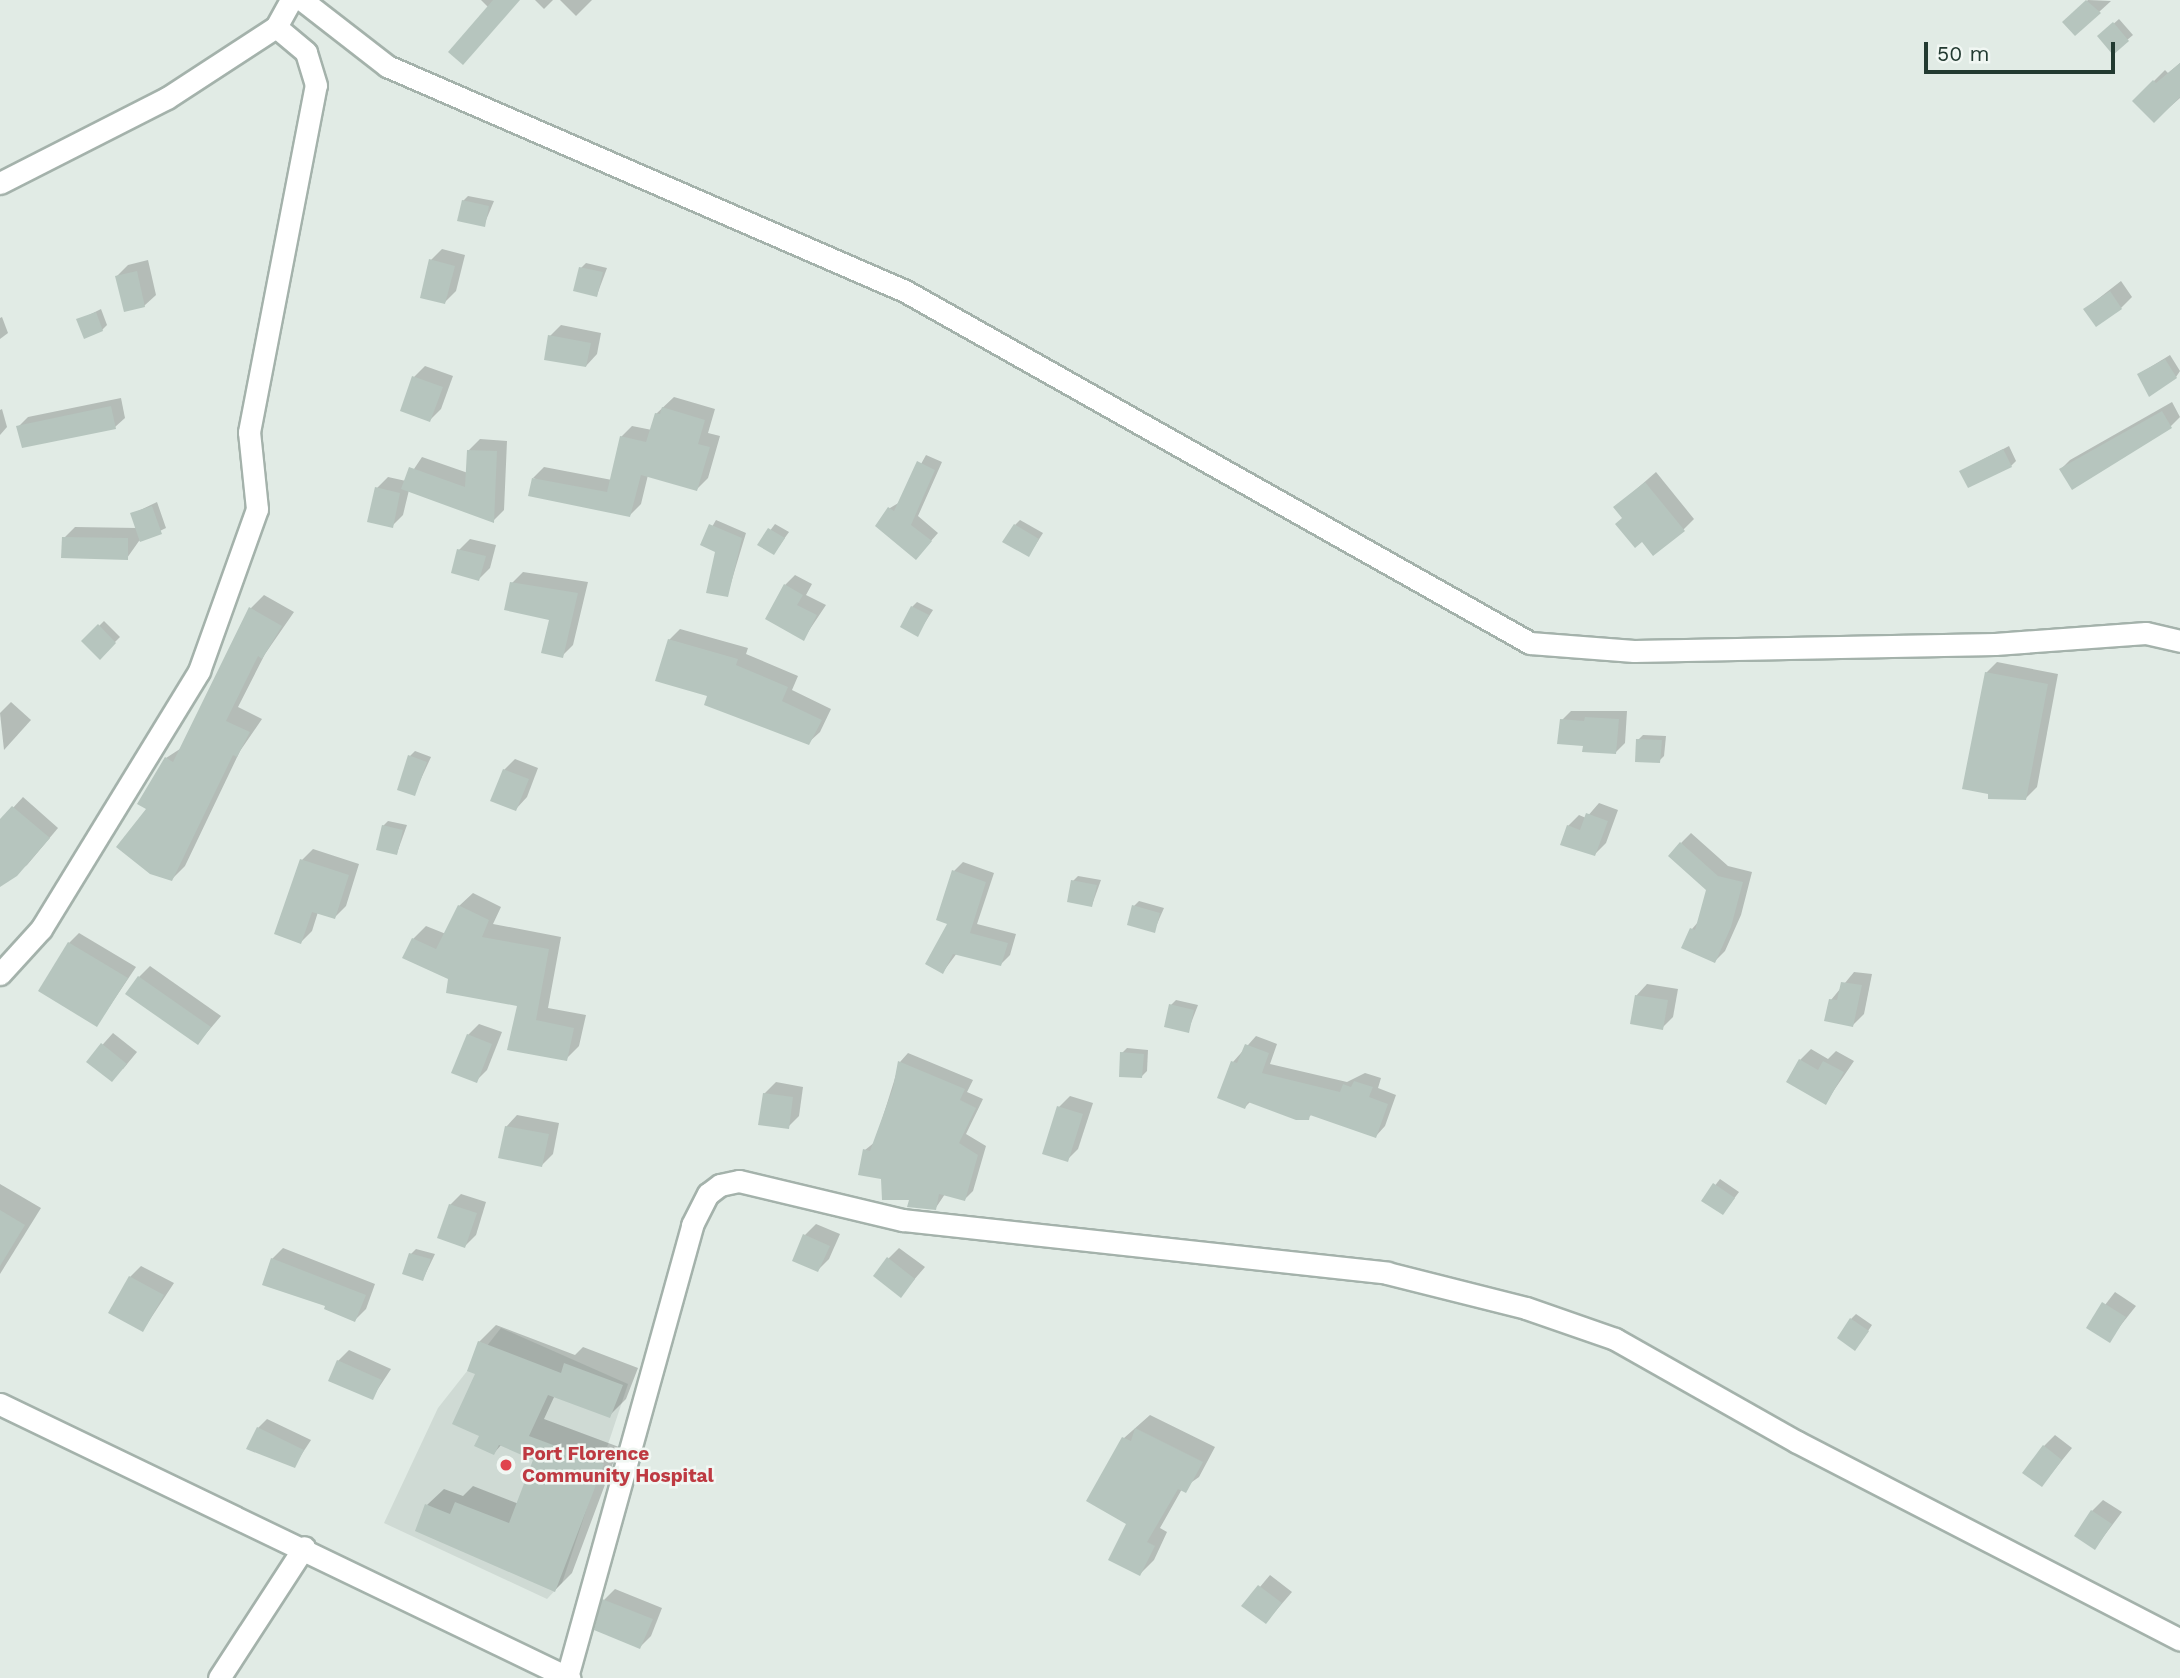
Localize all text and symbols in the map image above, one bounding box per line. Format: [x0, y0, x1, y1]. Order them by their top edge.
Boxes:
scale bar [1928, 28, 2119, 72]
text: 50 m [1937, 41, 1989, 66]
place label: Port Florence Community Hospital [522, 1443, 714, 1487]
marker: Port Florence Community Hospital [496, 1455, 516, 1475]

